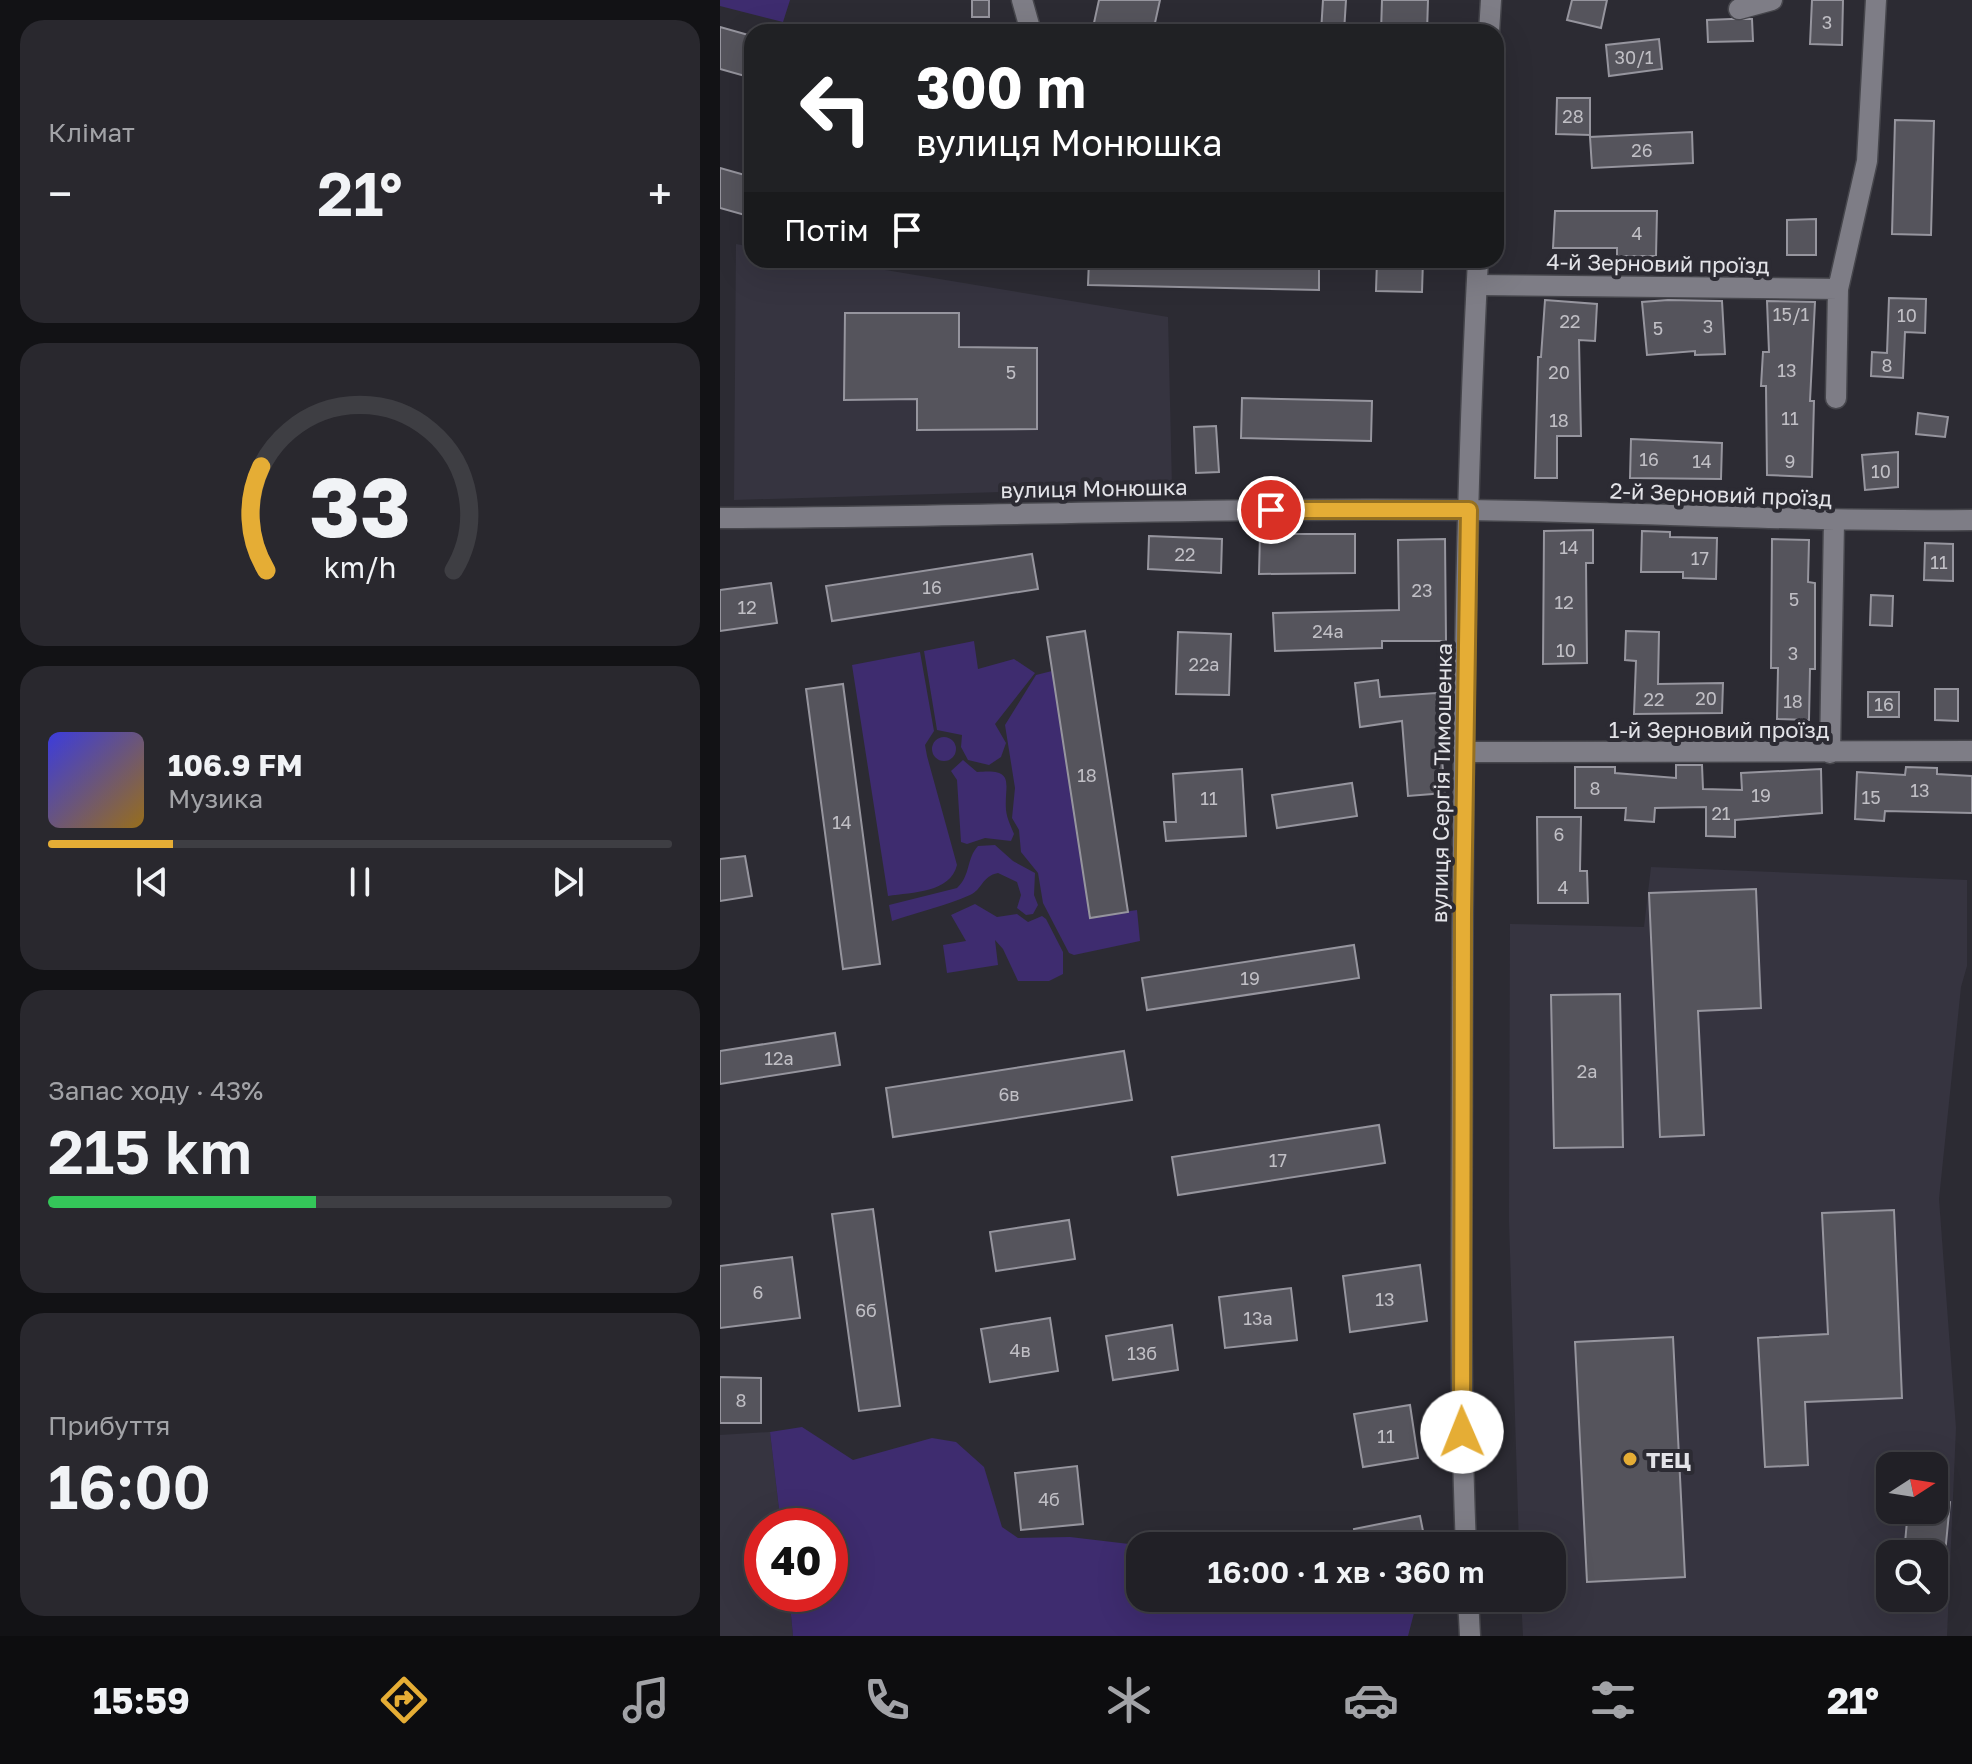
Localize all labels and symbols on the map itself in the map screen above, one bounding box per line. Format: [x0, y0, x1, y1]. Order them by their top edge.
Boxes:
house number: 3 [1822, 11, 1832, 33]
house number: 30/1 [1614, 46, 1654, 68]
house number: 28 [1562, 105, 1584, 127]
house number: 26 [1631, 139, 1653, 161]
house number: 4 [1632, 222, 1643, 244]
street label: 4-й Зерновий проїзд [1546, 248, 1770, 278]
house number: 15/1 [1773, 303, 1810, 325]
house number: 10 [1897, 304, 1917, 326]
house number: 22 [1560, 310, 1580, 332]
house number: 3 [1703, 315, 1713, 337]
house number: 5 [1653, 317, 1663, 339]
house number: 8 [1882, 354, 1892, 376]
house number: 13 [1777, 359, 1797, 381]
house number: 5 [1006, 361, 1016, 383]
house number: 20 [1548, 361, 1570, 383]
house number: 11 [1781, 407, 1799, 429]
house number: 18 [1549, 409, 1569, 431]
house number: 16 [1639, 448, 1659, 470]
house number: 14 [1692, 450, 1712, 472]
house number: 9 [1785, 450, 1795, 472]
house number: 10 [1871, 460, 1891, 482]
street label: вулиця Монюшка [1000, 473, 1188, 503]
pin [1237, 476, 1305, 544]
street label: 2-й Зерновий проїзд [1609, 477, 1833, 511]
house number: 14 [1559, 536, 1579, 558]
house number: 22 [1175, 543, 1195, 565]
house number: 17 [1691, 547, 1709, 569]
house number: 11 [1930, 551, 1948, 573]
house number: 16 [922, 576, 942, 598]
house number: 23 [1412, 579, 1432, 601]
house number: 5 [1789, 588, 1799, 610]
house number: 12 [1554, 591, 1574, 613]
house number: 12 [737, 596, 757, 618]
house number: 24а [1312, 620, 1344, 642]
house number: 10 [1556, 639, 1576, 661]
house number: 3 [1788, 642, 1798, 664]
street label: вулиця Сергія Тимошенка [1425, 643, 1457, 923]
house number: 22а [1188, 653, 1220, 675]
house number: 20 [1695, 687, 1717, 709]
house number: 22 [1644, 688, 1664, 710]
house number: 18 [1783, 690, 1803, 712]
house number: 16 [1874, 693, 1894, 715]
street label: 1-й Зерновий проїзд [1609, 716, 1829, 743]
house number: 18 [1077, 764, 1097, 786]
house number: 8 [1590, 777, 1600, 799]
house number: 13 [1910, 779, 1930, 801]
house number: 19 [1751, 784, 1771, 806]
house number: 15 [1861, 786, 1881, 808]
house number: 11 [1200, 787, 1218, 809]
house number: 21 [1711, 802, 1731, 824]
house number: 14 [832, 811, 852, 833]
house number: 6 [1554, 823, 1564, 845]
house number: 4 [1558, 876, 1569, 898]
house number: 19 [1240, 967, 1260, 989]
house number: 12а [764, 1047, 794, 1069]
house number: 2а [1577, 1060, 1597, 1082]
house number: 6в [998, 1083, 1020, 1105]
house number: 17 [1269, 1149, 1287, 1171]
house number: 6 [753, 1281, 763, 1303]
house number: 13 [1375, 1288, 1395, 1310]
house number: 6б [855, 1299, 877, 1321]
house number: 13а [1243, 1307, 1273, 1329]
house number: 4в [1009, 1339, 1031, 1361]
house number: 13б [1127, 1342, 1157, 1364]
house number: 8 [736, 1389, 746, 1411]
position arrow [1420, 1390, 1504, 1474]
house number: 11 [1377, 1425, 1395, 1447]
place label: ТЕЦ [1646, 1446, 1691, 1473]
marker: ТЕЦ [1621, 1450, 1639, 1468]
north arrow [1876, 1452, 1948, 1524]
house number: 4б [1038, 1488, 1060, 1510]
speed limit sign: 40 [744, 1508, 848, 1612]

